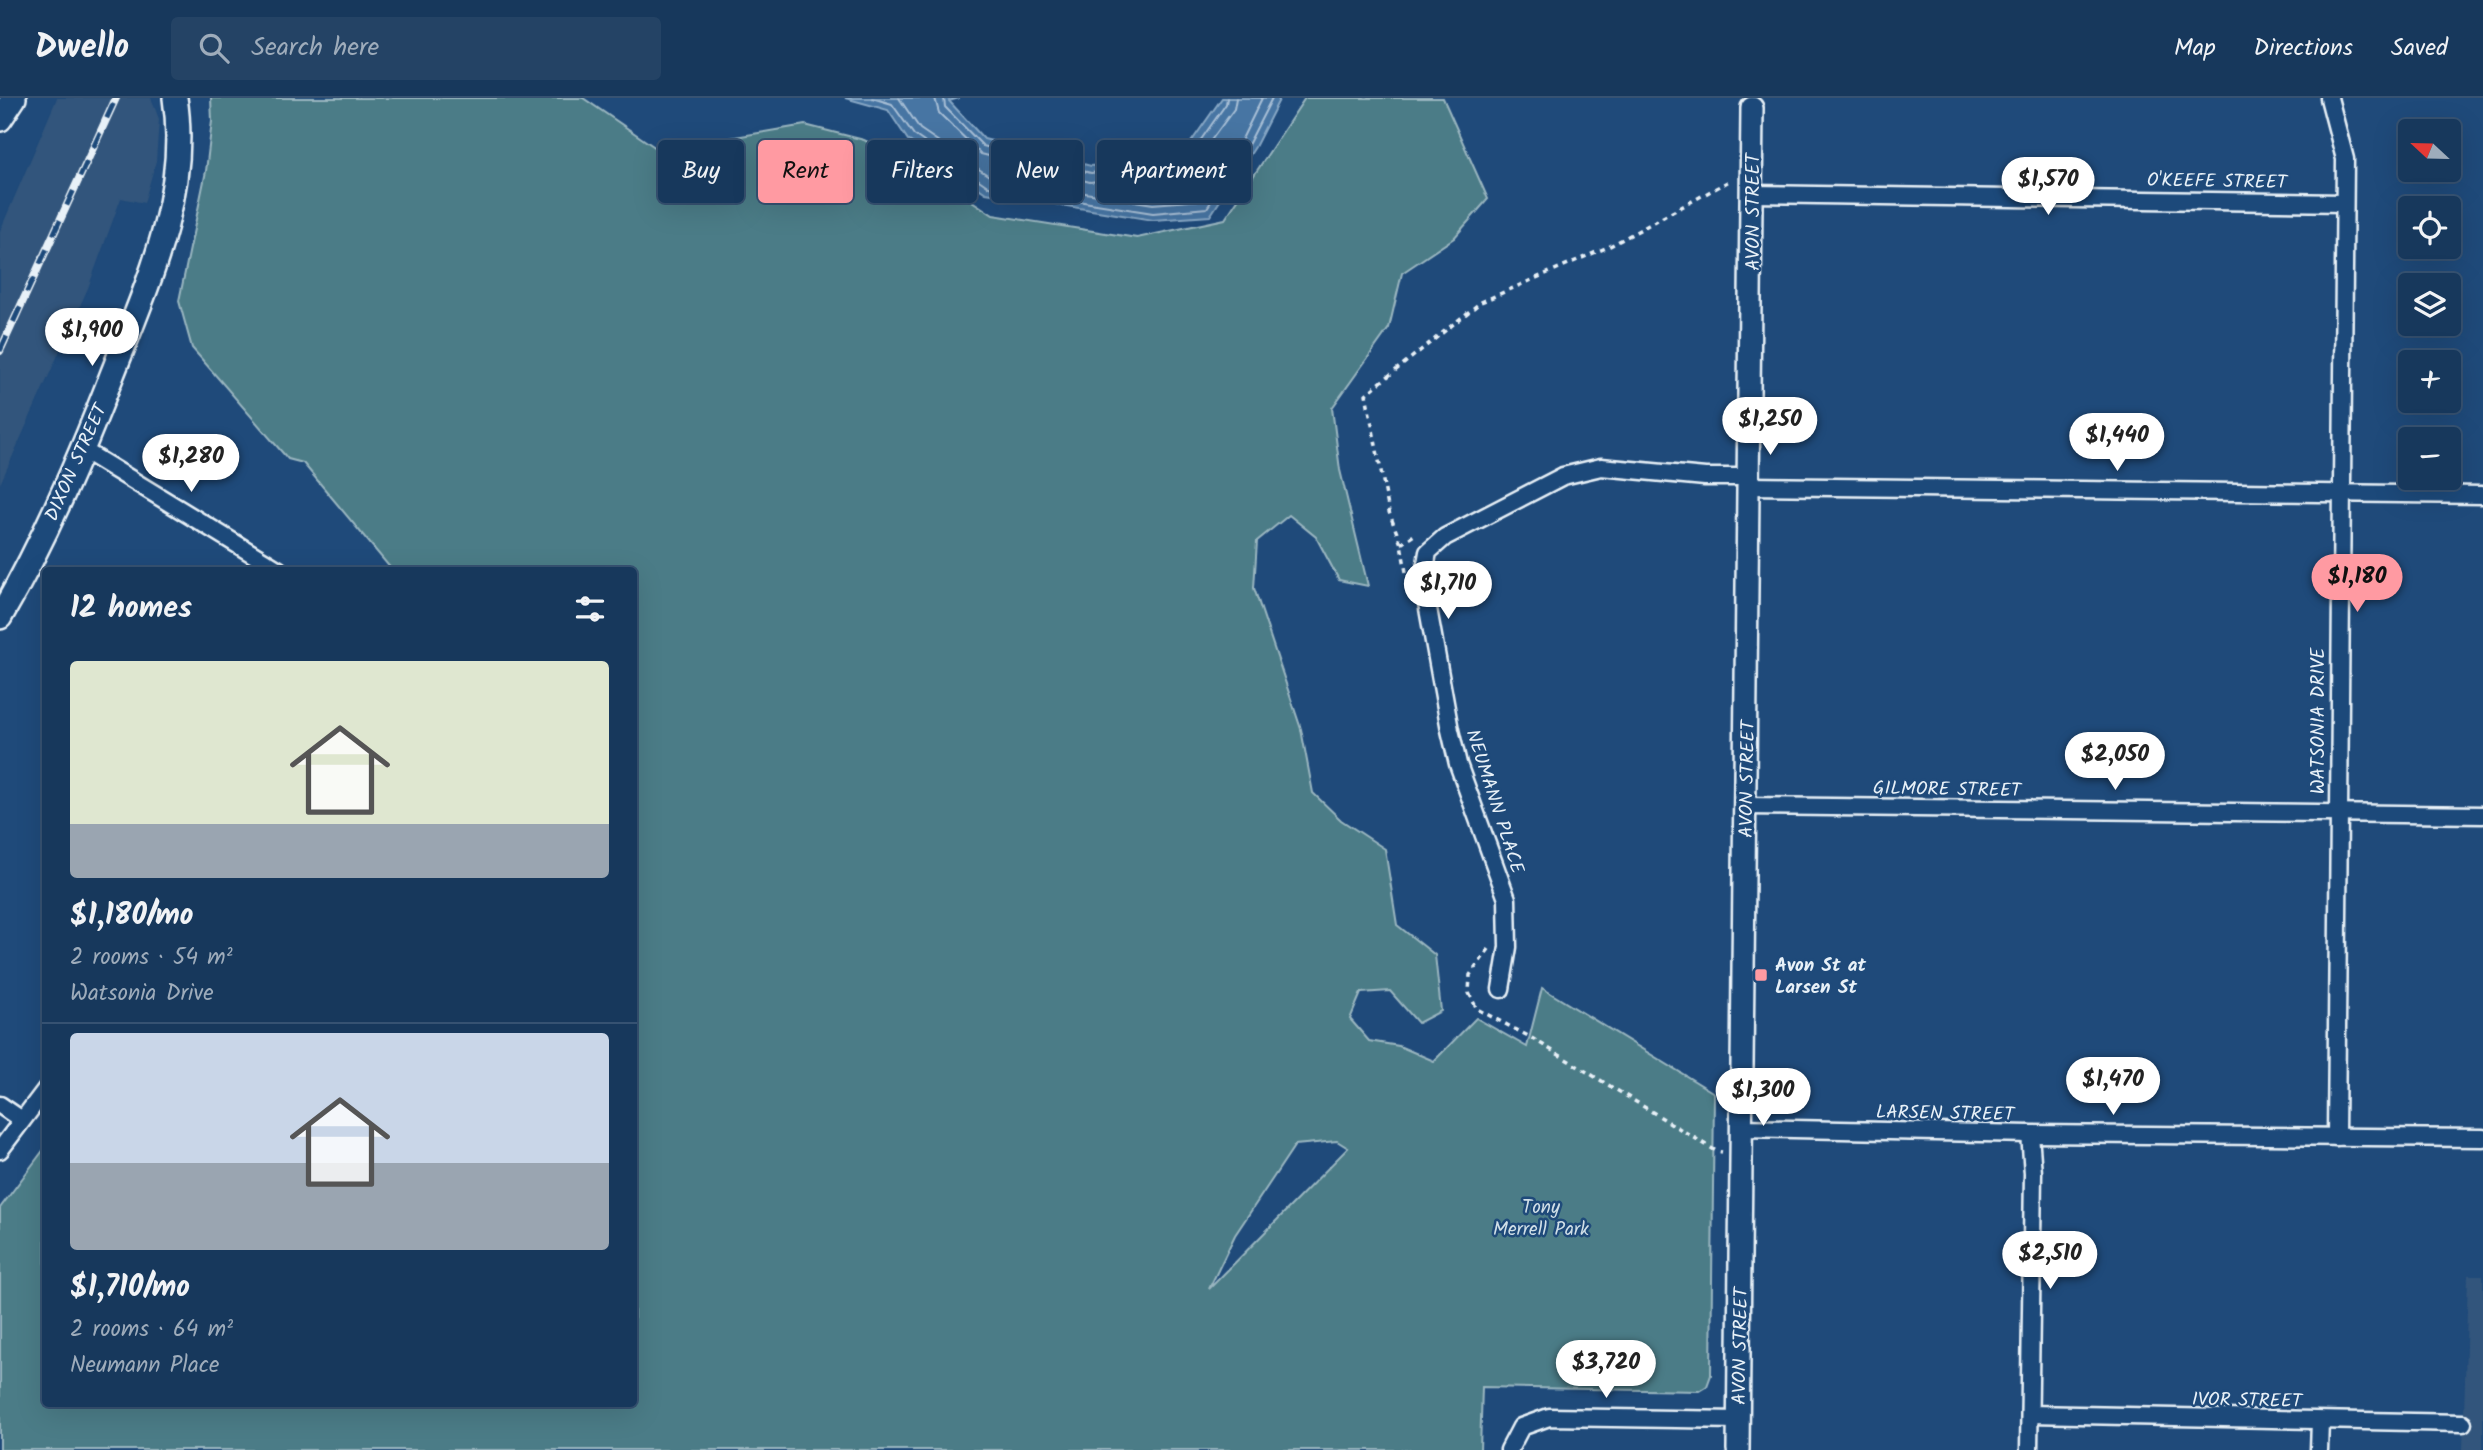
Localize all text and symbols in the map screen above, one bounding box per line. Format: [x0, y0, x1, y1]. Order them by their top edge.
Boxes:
search box [171, 17, 661, 80]
text: Dwello [35, 22, 129, 75]
text: Search here [251, 27, 379, 69]
icon: search [195, 29, 233, 67]
text: Map [2174, 29, 2216, 68]
text: Directions [2254, 29, 2353, 68]
text: Saved [2391, 29, 2448, 68]
north arrow [2398, 119, 2460, 182]
map controls [2398, 119, 2461, 490]
chip: Buy [658, 140, 744, 203]
chip: Rent [758, 140, 853, 203]
chip: Filters [867, 140, 977, 203]
chip: New [991, 140, 1083, 203]
chip: Apartment [1097, 140, 1251, 203]
street label: AVON STREET [1739, 151, 1769, 271]
pin: $1,570 [1991, 158, 2105, 217]
text: $1,570 [2018, 162, 2078, 198]
street label: O'KEEFE STREET [2147, 166, 2289, 198]
button: locate [2398, 196, 2461, 259]
button: layers [2398, 273, 2461, 336]
pin: $1,900 [35, 308, 149, 368]
text: $1,900 [61, 313, 123, 349]
button: + [2398, 350, 2461, 413]
street label: DIXON STREET [38, 398, 117, 526]
pin: $1,250 [1713, 398, 1827, 457]
text: $1,250 [1738, 402, 1802, 438]
pin: $1,440 [2060, 414, 2174, 473]
text: $1,440 [2085, 418, 2149, 454]
button: − [2398, 427, 2461, 490]
pin: $1,280 [134, 434, 248, 494]
text: $1,280 [158, 439, 224, 475]
pin: $1,180 [2300, 554, 2414, 614]
text: $1,180 [2328, 559, 2386, 595]
pin: $1,710 [1391, 561, 1505, 621]
text: $1,710 [1420, 566, 1476, 602]
text: 12 homes [70, 585, 192, 633]
icon: filters [571, 590, 609, 628]
street label: WATSONIA DRIVE [2304, 647, 2334, 794]
icon: home [277, 707, 403, 833]
street label: AVON STREET [1732, 718, 1764, 838]
street label: NEUMANN PLACE [1457, 726, 1532, 878]
pin: $2,050 [2058, 732, 2172, 792]
text: $2,050 [2081, 737, 2149, 773]
street label: GILMORE STREET [1873, 774, 2023, 806]
text: $1,180/mo [70, 892, 194, 940]
text: 2 rooms · 54 m² [70, 940, 233, 976]
place label: Avon St at Larsen St [1775, 951, 1867, 1003]
marker: Avon St at Larsen St [1753, 967, 1769, 983]
text: Watsonia Drive [70, 976, 214, 1012]
pin: $1,470 [2056, 1058, 2170, 1117]
text: $1,470 [2082, 1062, 2144, 1098]
pin: $1,300 [1706, 1068, 1820, 1128]
text: $1,300 [1732, 1073, 1794, 1109]
icon: home [277, 1079, 403, 1205]
street label: LARSEN STREET [1875, 1098, 2016, 1130]
park label: Tony Merrell Park [1493, 1193, 1589, 1245]
pin: $2,510 [1993, 1232, 2107, 1291]
text: $2,510 [2018, 1236, 2082, 1272]
text: $1,710/mo [70, 1264, 190, 1312]
street label: AVON STREET [1725, 1285, 1757, 1405]
text: 2 rooms · 64 m² [70, 1312, 233, 1348]
pin: $3,720 [1549, 1340, 1663, 1400]
text: $3,720 [1572, 1345, 1640, 1381]
text: Neumann Place [70, 1348, 219, 1384]
street label: IVOR STREET [2192, 1385, 2304, 1417]

